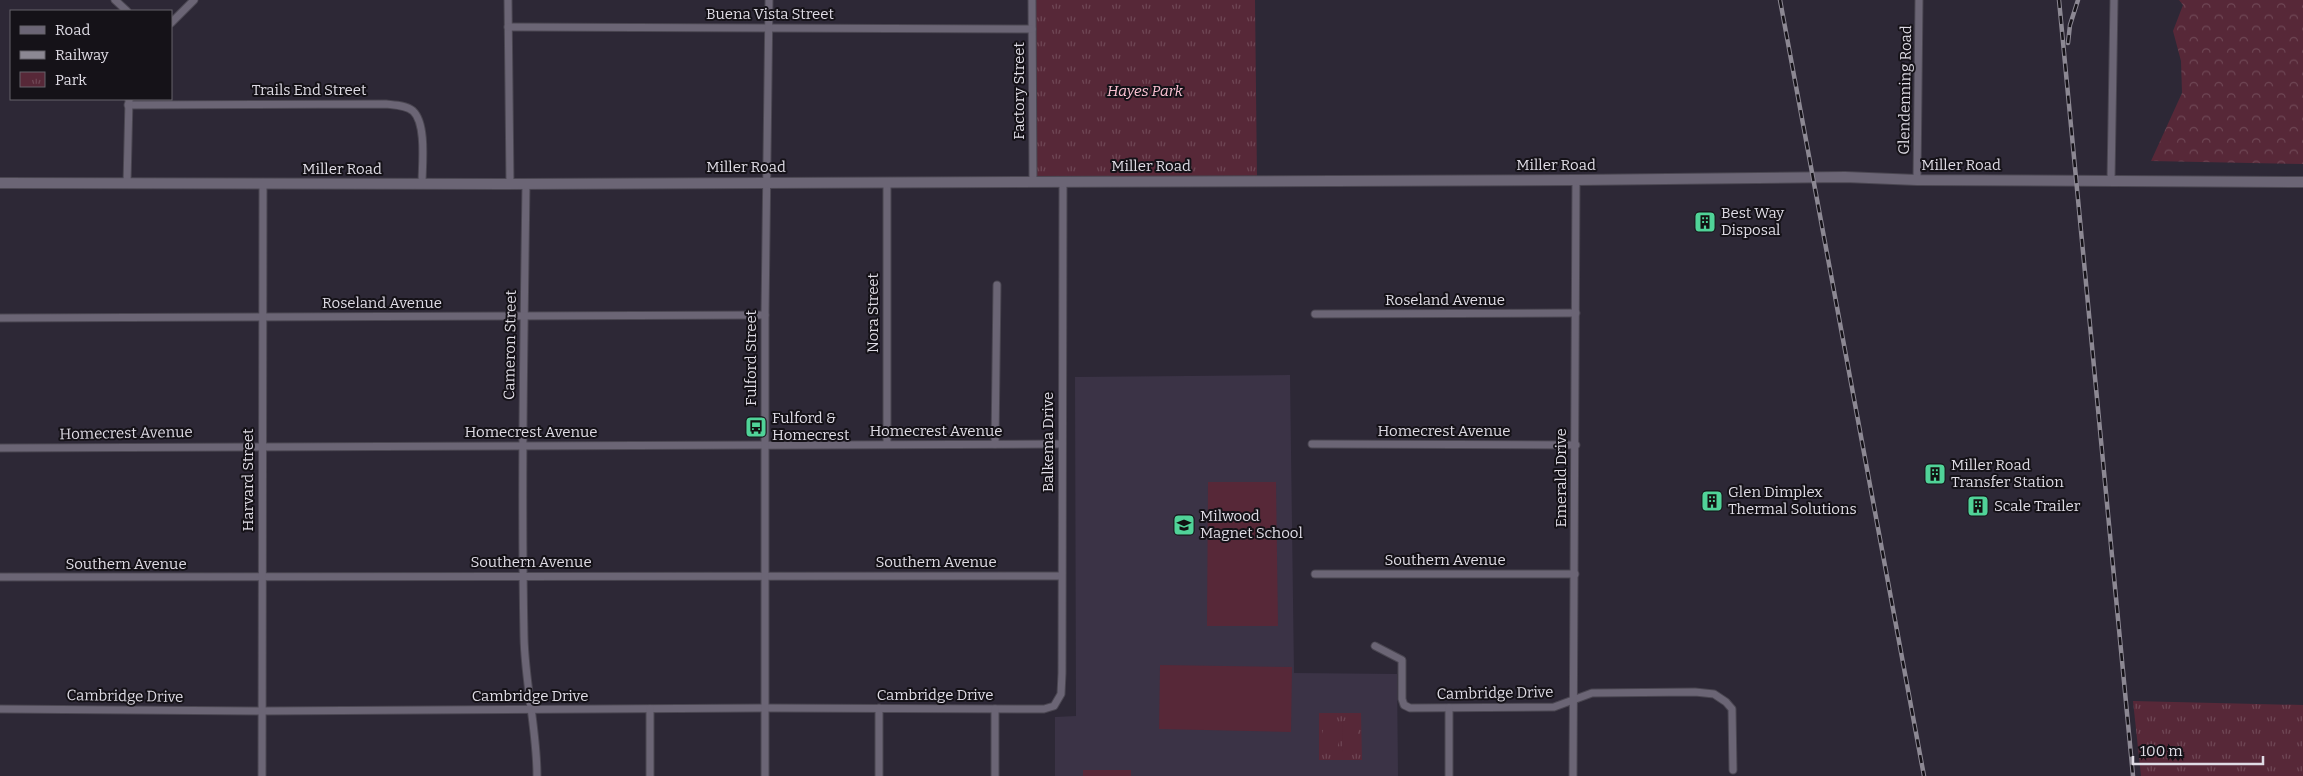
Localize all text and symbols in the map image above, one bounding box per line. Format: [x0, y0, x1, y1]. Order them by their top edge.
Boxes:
street label: Buena Vista Street [706, 5, 834, 23]
legend [10, 10, 172, 100]
text: Road [55, 21, 90, 39]
street label: Glendenning Road [1895, 25, 1915, 155]
street label: Factory Street [1010, 42, 1028, 140]
text: Railway [55, 46, 109, 64]
text: Park [55, 71, 87, 89]
street label: Trails End Street [252, 81, 367, 99]
park label: Hayes Park [1107, 82, 1184, 100]
street label: Miller Road [1516, 156, 1596, 174]
street label: Miller Road [1921, 156, 2001, 174]
street label: Miller Road [1111, 157, 1191, 175]
street label: Miller Road [706, 158, 786, 176]
street label: Miller Road [302, 160, 382, 178]
place label: Best Way Disposal [1721, 204, 1784, 239]
building icon: Best Way Disposal [1693, 210, 1717, 234]
street label: Nora Street [864, 272, 882, 353]
street label: Cameron Street [500, 289, 520, 400]
street label: Roseland Avenue [1385, 291, 1505, 309]
street label: Roseland Avenue [322, 294, 442, 312]
street label: Fulford Street [742, 309, 760, 406]
street label: Balkema Drive [1039, 392, 1057, 492]
place label: Fulford & Homecrest [772, 409, 850, 444]
bus stop icon: Fulford & Homecrest [744, 415, 768, 439]
street label: Homecrest Avenue [869, 422, 1003, 440]
street label: Homecrest Avenue [1377, 422, 1511, 440]
street label: Homecrest Avenue [59, 423, 193, 443]
street label: Homecrest Avenue [464, 423, 598, 441]
street label: Harvard Street [239, 428, 257, 531]
street label: Emerald Drive [1552, 428, 1570, 528]
place label: Miller Road Transfer Station [1951, 456, 2064, 491]
building icon: Miller Road Transfer Station [1923, 462, 1947, 486]
place label: Glen Dimplex Thermal Solutions [1728, 483, 1857, 518]
building icon: Glen Dimplex Thermal Solutions [1700, 489, 1724, 513]
building icon: Scale Trailer [1966, 494, 1990, 518]
place label: Scale Trailer [1994, 497, 2081, 515]
place label: Milwood Magnet School [1200, 507, 1303, 542]
school or university icon: Milwood Magnet School [1172, 513, 1196, 537]
street label: Southern Avenue [1384, 551, 1506, 569]
street label: Southern Avenue [470, 553, 592, 571]
street label: Southern Avenue [875, 553, 997, 571]
street label: Southern Avenue [65, 555, 187, 573]
street label: Cambridge Drive [1436, 683, 1554, 703]
street label: Cambridge Drive [66, 686, 184, 706]
street label: Cambridge Drive [877, 686, 993, 704]
street label: Cambridge Drive [472, 687, 588, 705]
scale bar [2133, 734, 2263, 766]
text: 100 m [2140, 742, 2183, 760]

